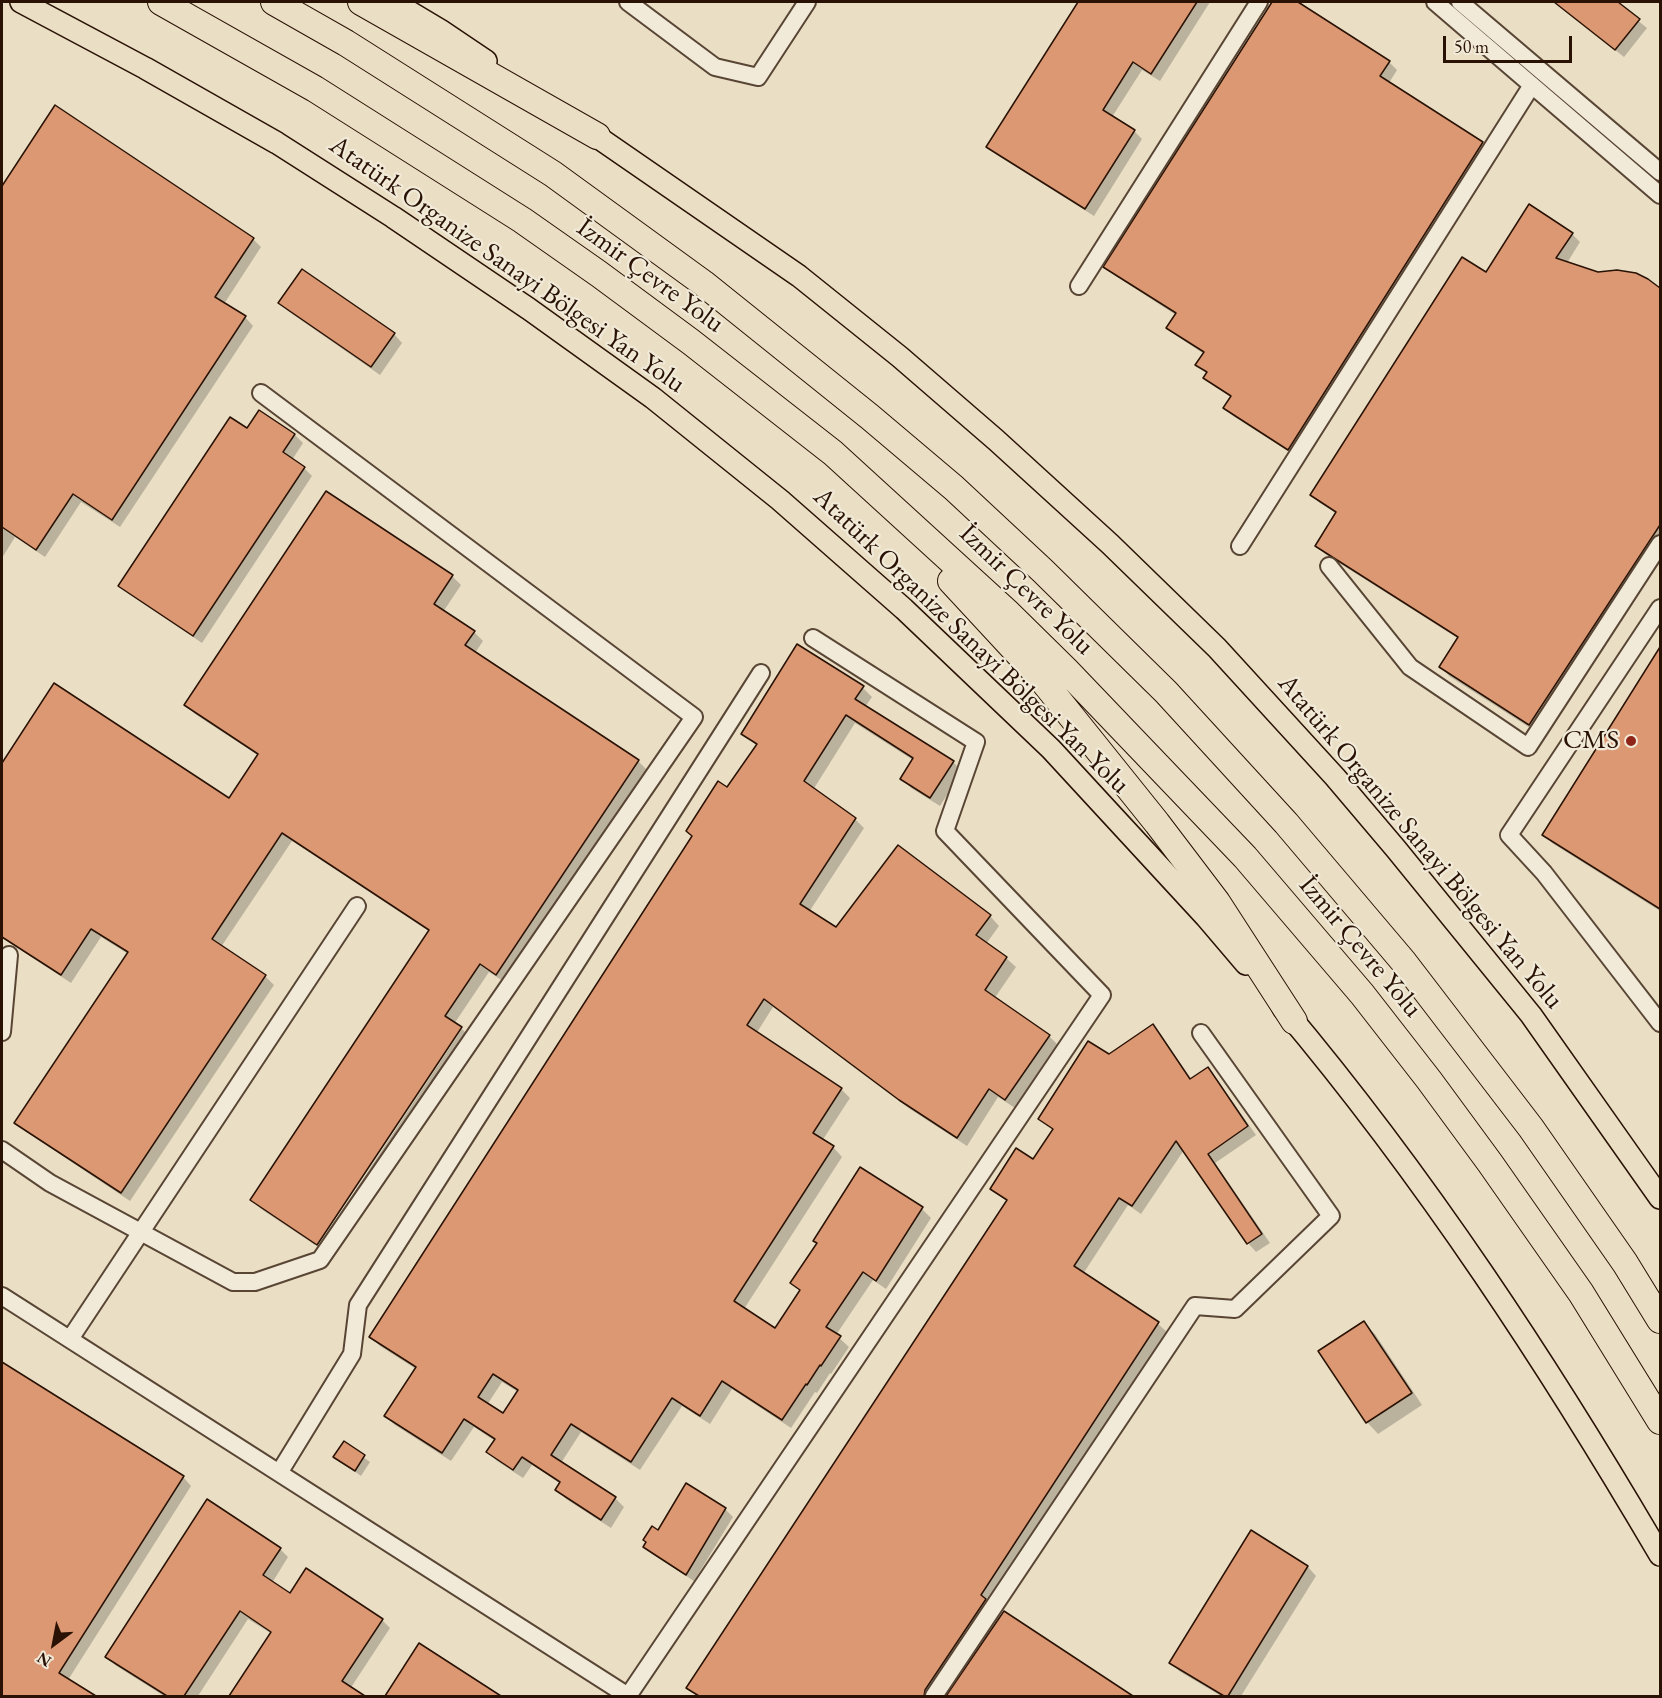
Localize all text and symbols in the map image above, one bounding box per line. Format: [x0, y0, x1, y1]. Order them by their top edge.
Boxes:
scale bar [1446, 24, 1575, 62]
text: 50 m [1454, 35, 1489, 58]
street label: Atatürk Organize Sanayi Bölgesi Yan Yolu [323, 129, 691, 401]
street label: İzmir Çevre Yolu [570, 212, 730, 340]
street label: Atatürk Organize Sanayi Bölgesi Yan Yolu [806, 481, 1136, 801]
street label: İzmir Çevre Yolu [952, 518, 1100, 662]
street label: Atatürk Organize Sanayi Bölgesi Yan Yolu [1270, 668, 1570, 1016]
place label: CMS [1563, 725, 1619, 757]
marker: CMS [1624, 734, 1638, 748]
street label: İzmir Çevre Yolu [1292, 870, 1428, 1024]
north arrow [24, 1614, 84, 1674]
text: N [33, 1647, 55, 1672]

